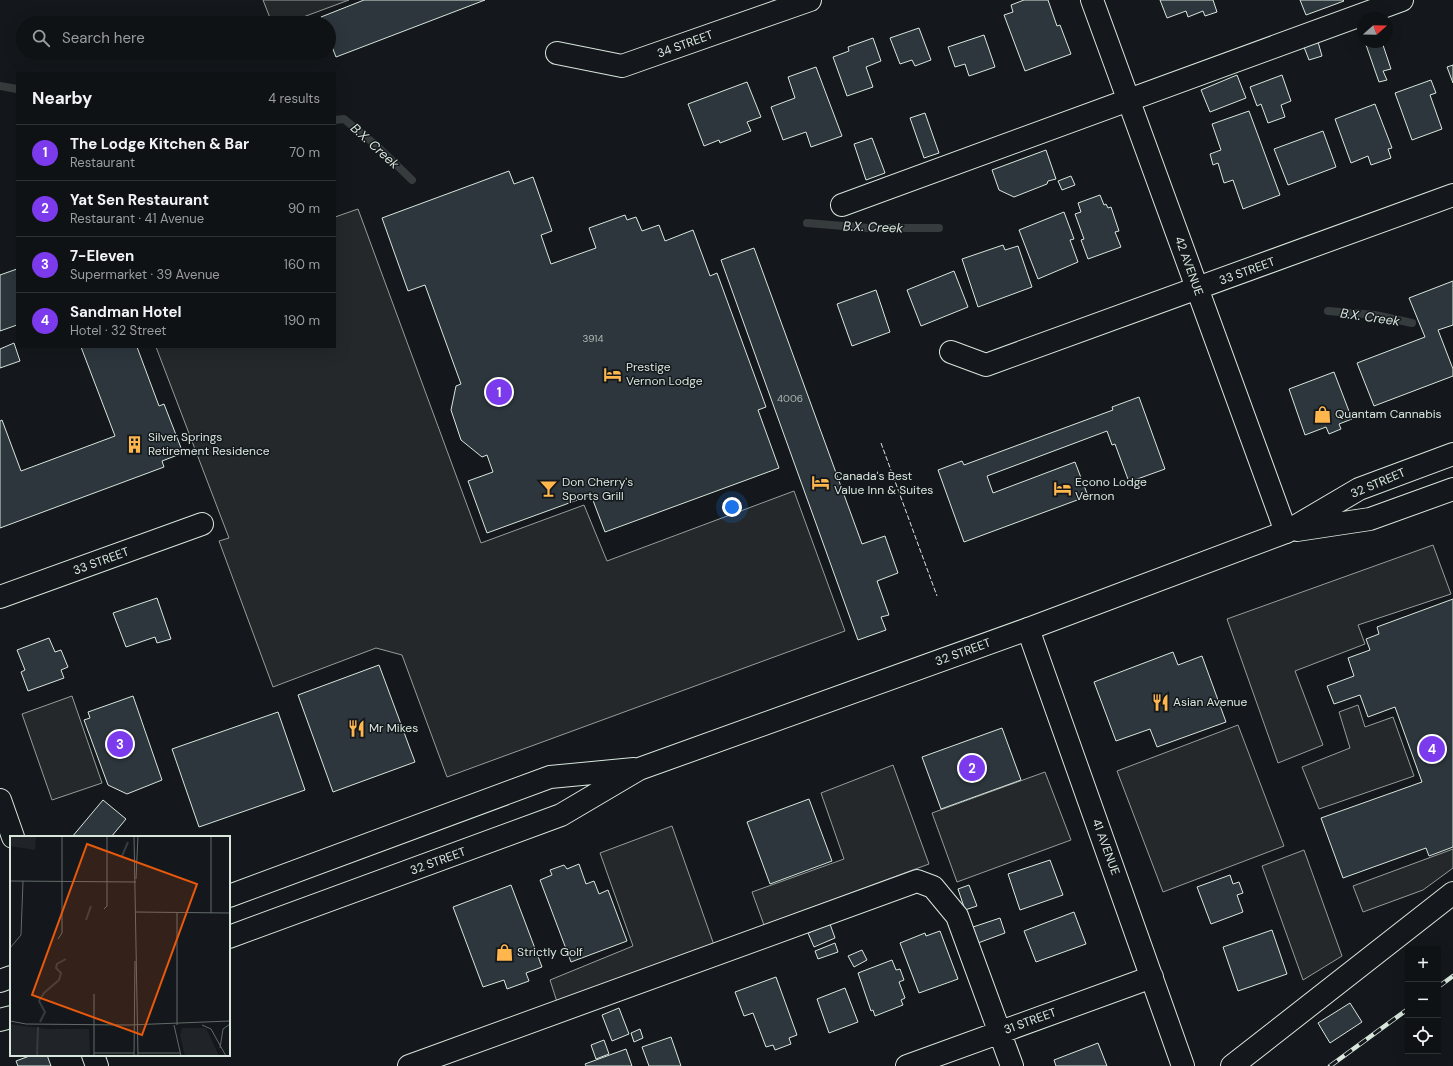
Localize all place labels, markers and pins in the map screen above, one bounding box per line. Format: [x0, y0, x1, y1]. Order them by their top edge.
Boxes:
place label: Prestige Vernon Lodge [626, 359, 703, 389]
hotel icon: Prestige Vernon Lodge [603, 364, 623, 384]
pin: 1 [486, 377, 512, 407]
shop icon: Quantam Cannabis [1312, 404, 1332, 424]
place label: Quantam Cannabis [1335, 406, 1442, 422]
place label: Silver Springs Retirement Residence [148, 429, 270, 459]
building icon: Silver Springs Retirement Residence [125, 434, 145, 454]
place label: Canada's Best Value Inn & Suites [834, 468, 933, 498]
hotel icon: Canada's Best Value Inn & Suites [811, 473, 831, 493]
place label: Don Cherry's Sports Grill [562, 474, 633, 504]
place label: Econo Lodge Vernon [1075, 474, 1147, 504]
bar icon: Don Cherry's Sports Grill [539, 479, 559, 499]
hotel icon: Econo Lodge Vernon [1052, 479, 1072, 499]
restaurant icon: Asian Avenue [1150, 692, 1170, 712]
place label: Asian Avenue [1173, 694, 1247, 710]
restaurant icon: Mr Mikes [346, 718, 366, 738]
place label: Mr Mikes [369, 720, 418, 736]
pin: 3 [107, 729, 133, 759]
pin: 4 [1419, 734, 1445, 764]
pin: 2 [959, 753, 985, 783]
shop icon: Strictly Golf [494, 942, 514, 962]
place label: Strictly Golf [517, 944, 583, 960]

